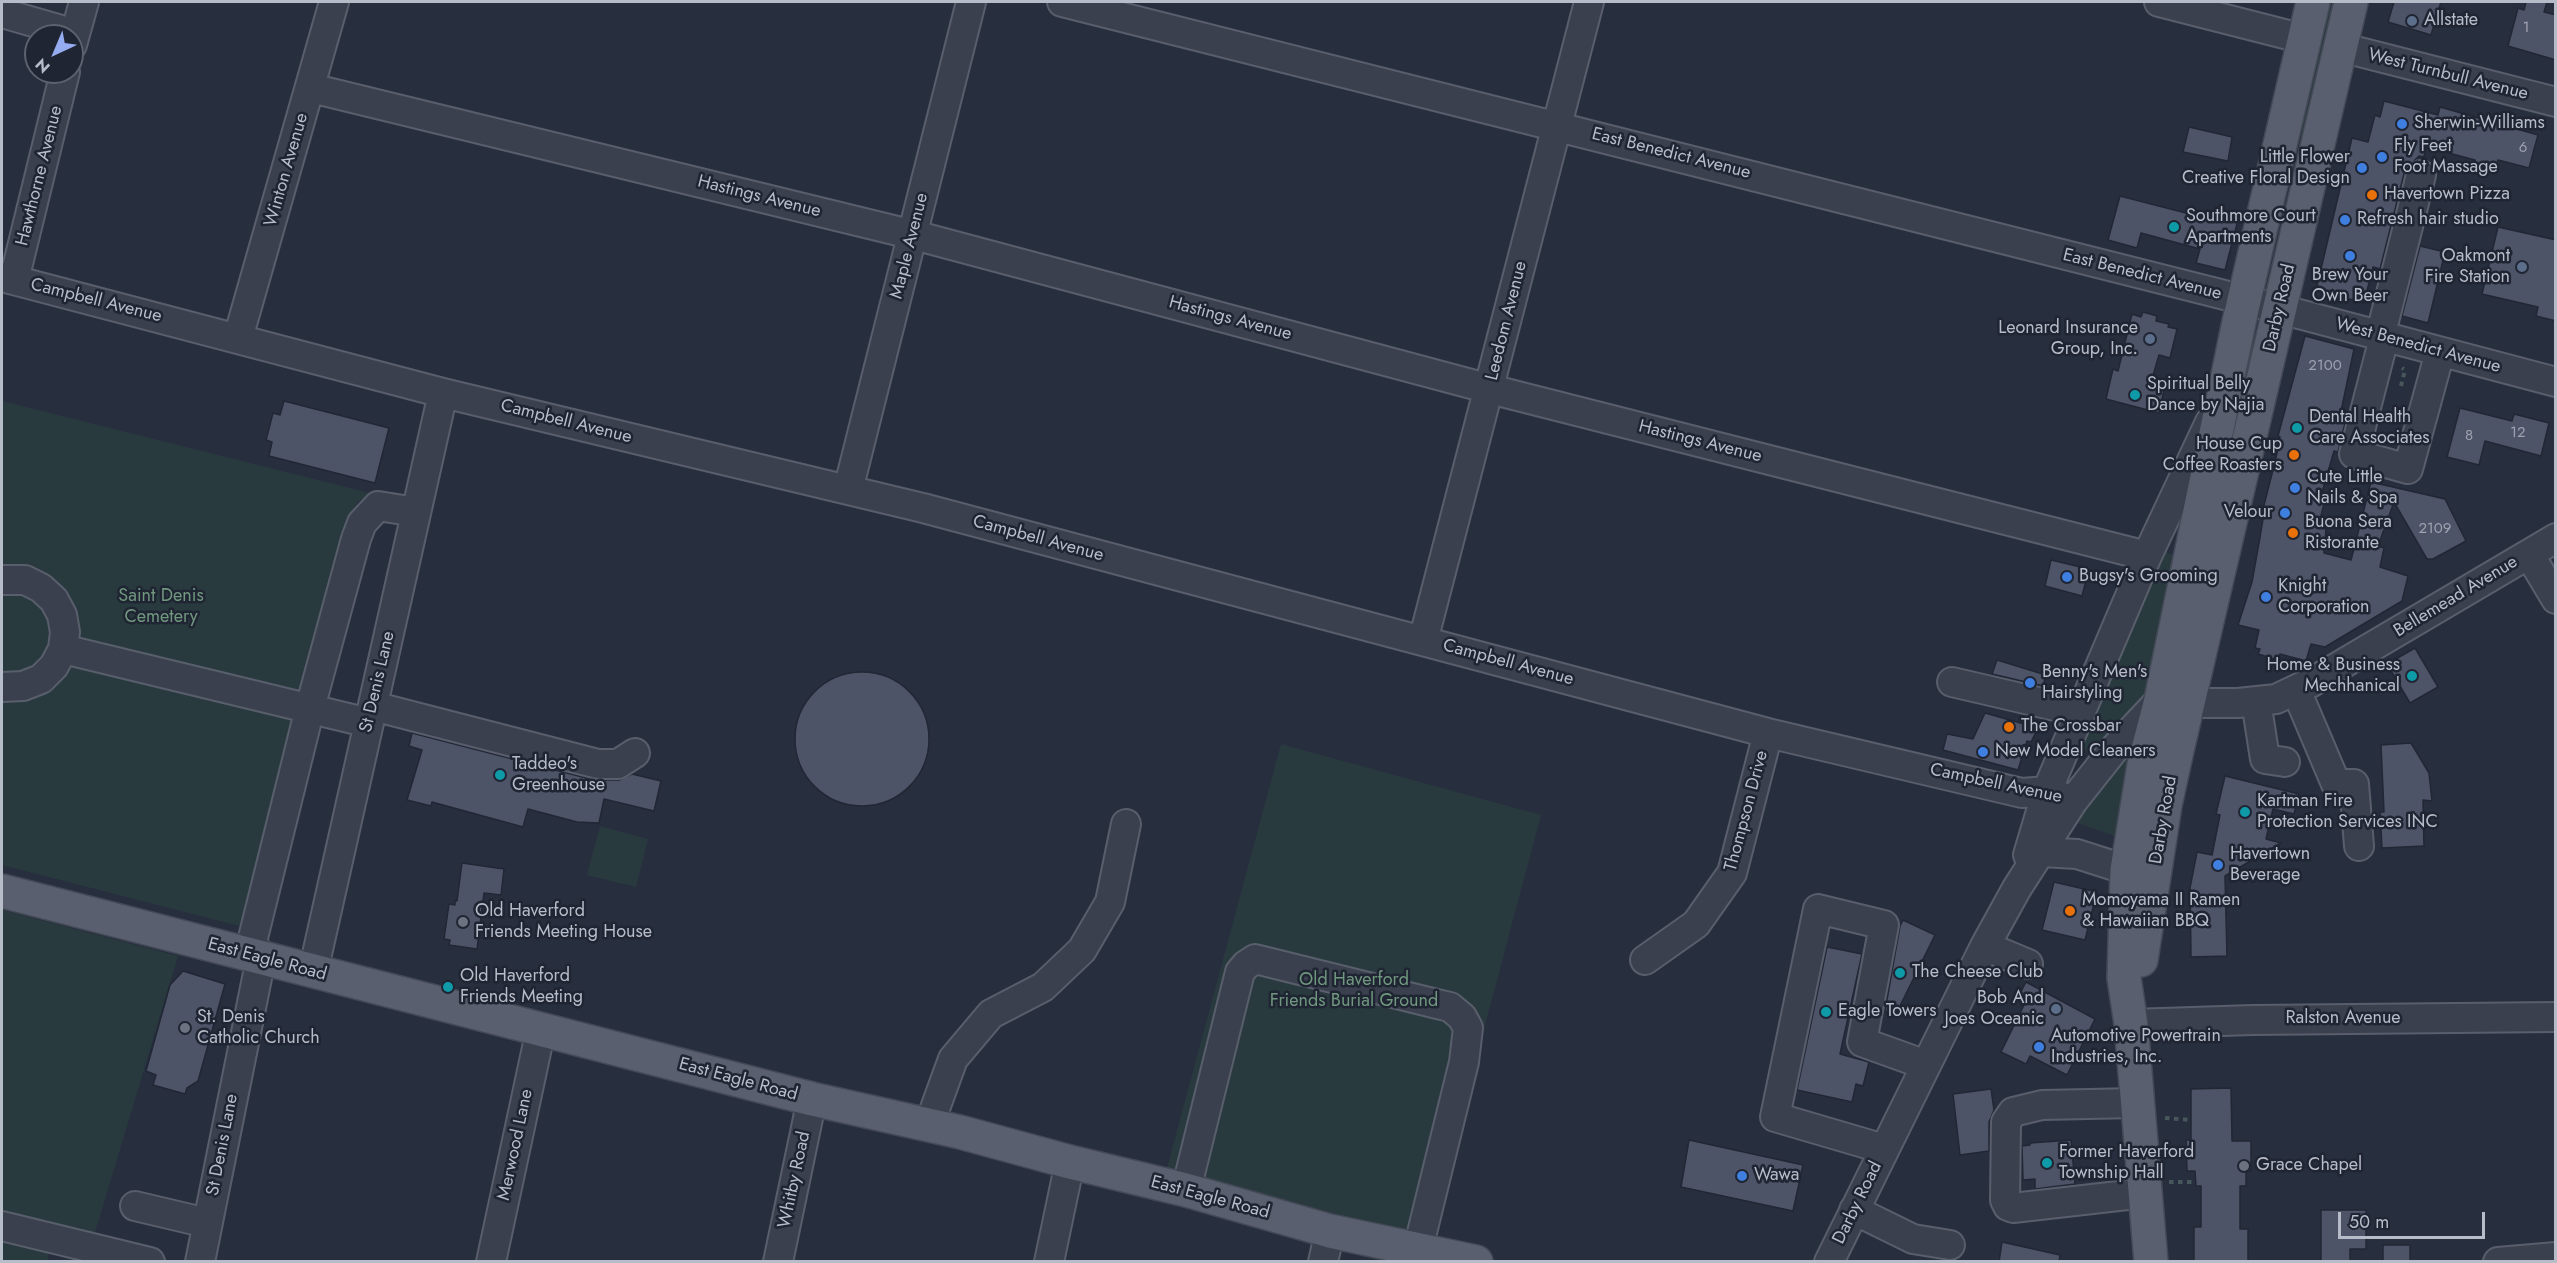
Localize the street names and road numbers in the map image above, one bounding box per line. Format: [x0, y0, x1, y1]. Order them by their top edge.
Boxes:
street label: West Turnbull Avenue [2366, 45, 2530, 105]
street label: Hawthorne Avenue [12, 104, 68, 248]
street label: Winton Avenue [260, 111, 314, 229]
street label: East Benedict Avenue [1589, 124, 1753, 184]
street label: Hastings Avenue [695, 171, 823, 223]
street label: Maple Avenue [886, 191, 934, 301]
street label: East Benedict Avenue [2060, 245, 2224, 305]
street label: Leedom Avenue [1482, 259, 1532, 383]
street label: Darby Road [2259, 262, 2301, 354]
street label: Campbell Avenue [28, 274, 164, 328]
street label: Hastings Avenue [1166, 292, 1294, 346]
street label: West Benedict Avenue [2333, 314, 2503, 378]
street label: Campbell Avenue [498, 395, 634, 449]
street label: Hastings Avenue [1636, 416, 1764, 468]
street label: Campbell Avenue [970, 511, 1106, 567]
street label: Bellemead Avenue [2390, 552, 2522, 642]
street label: St Denis Lane [356, 629, 400, 735]
street label: Campbell Avenue [1440, 635, 1576, 691]
street label: Thompson Drive [1721, 748, 1773, 874]
street label: Campbell Avenue [1928, 759, 2064, 809]
street label: Darby Road [2146, 774, 2182, 866]
street label: East Eagle Road [205, 934, 329, 986]
street label: Ralston Avenue [2285, 1008, 2401, 1030]
street label: East Eagle Road [676, 1054, 800, 1106]
street label: Merwood Lane [494, 1087, 538, 1203]
street label: St Denis Lane [203, 1092, 243, 1198]
street label: Whitby Road [774, 1130, 816, 1230]
street label: Darby Road [1829, 1158, 1887, 1248]
street label: East Eagle Road [1148, 1172, 1272, 1224]

